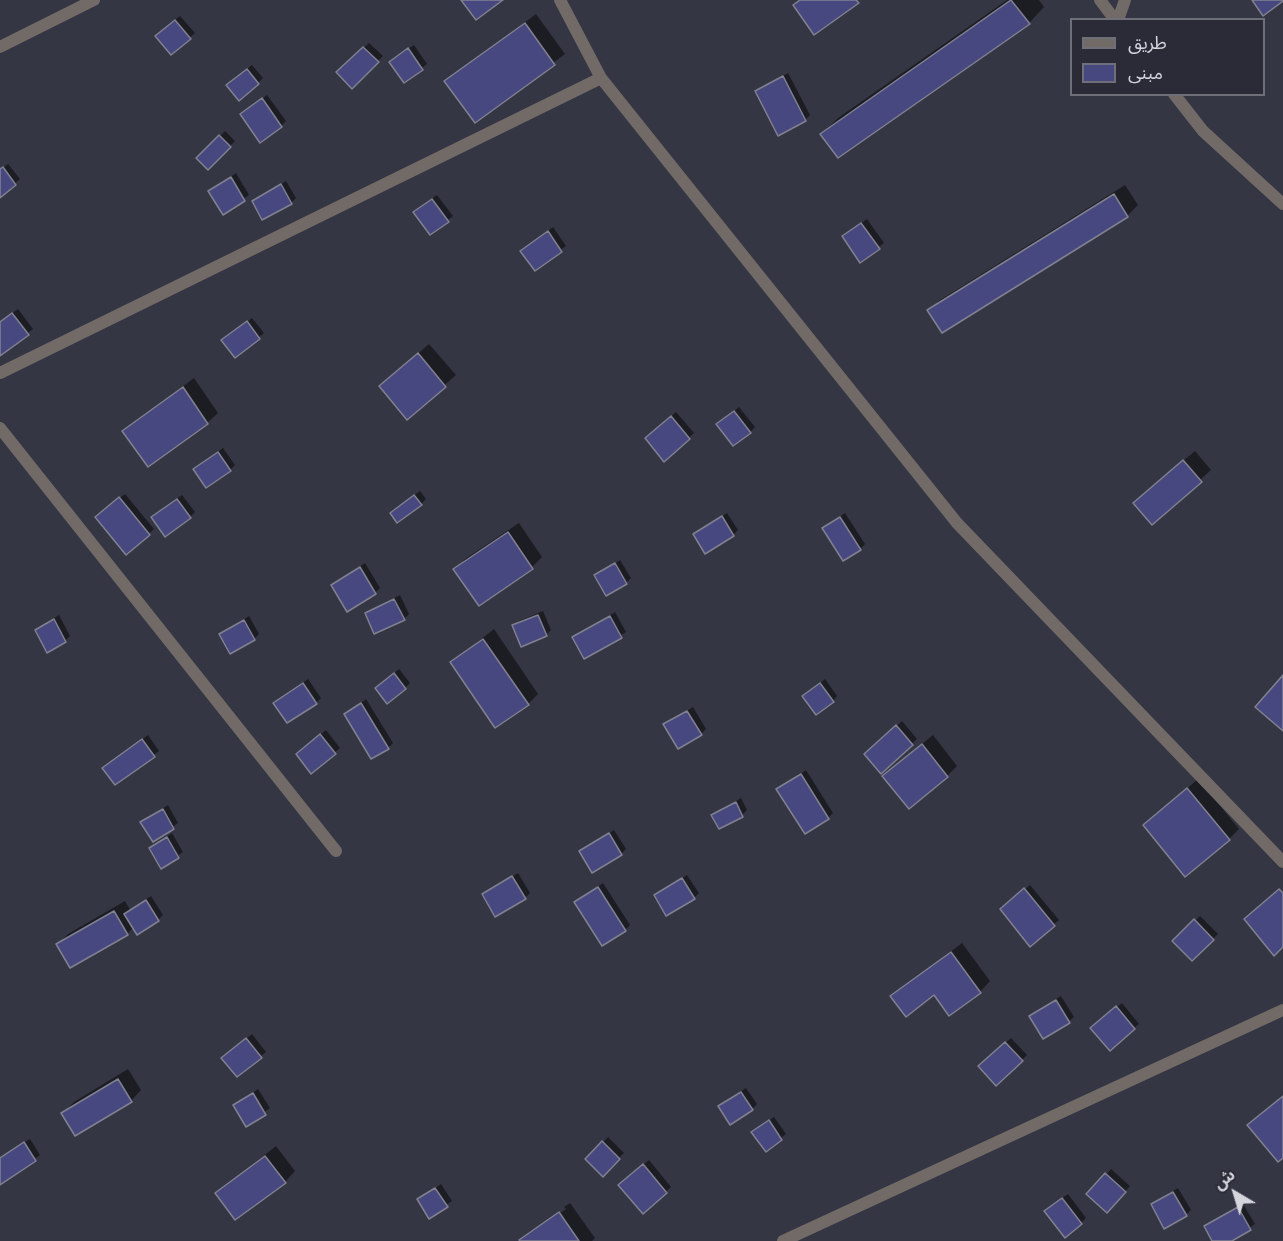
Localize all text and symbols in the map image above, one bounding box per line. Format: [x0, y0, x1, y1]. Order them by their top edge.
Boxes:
legend [1070, 18, 1265, 96]
text: طريق [1128, 32, 1167, 53]
text: مبنى [1128, 62, 1163, 83]
north arrow [1205, 1163, 1265, 1223]
text: ش [1210, 1165, 1238, 1193]

